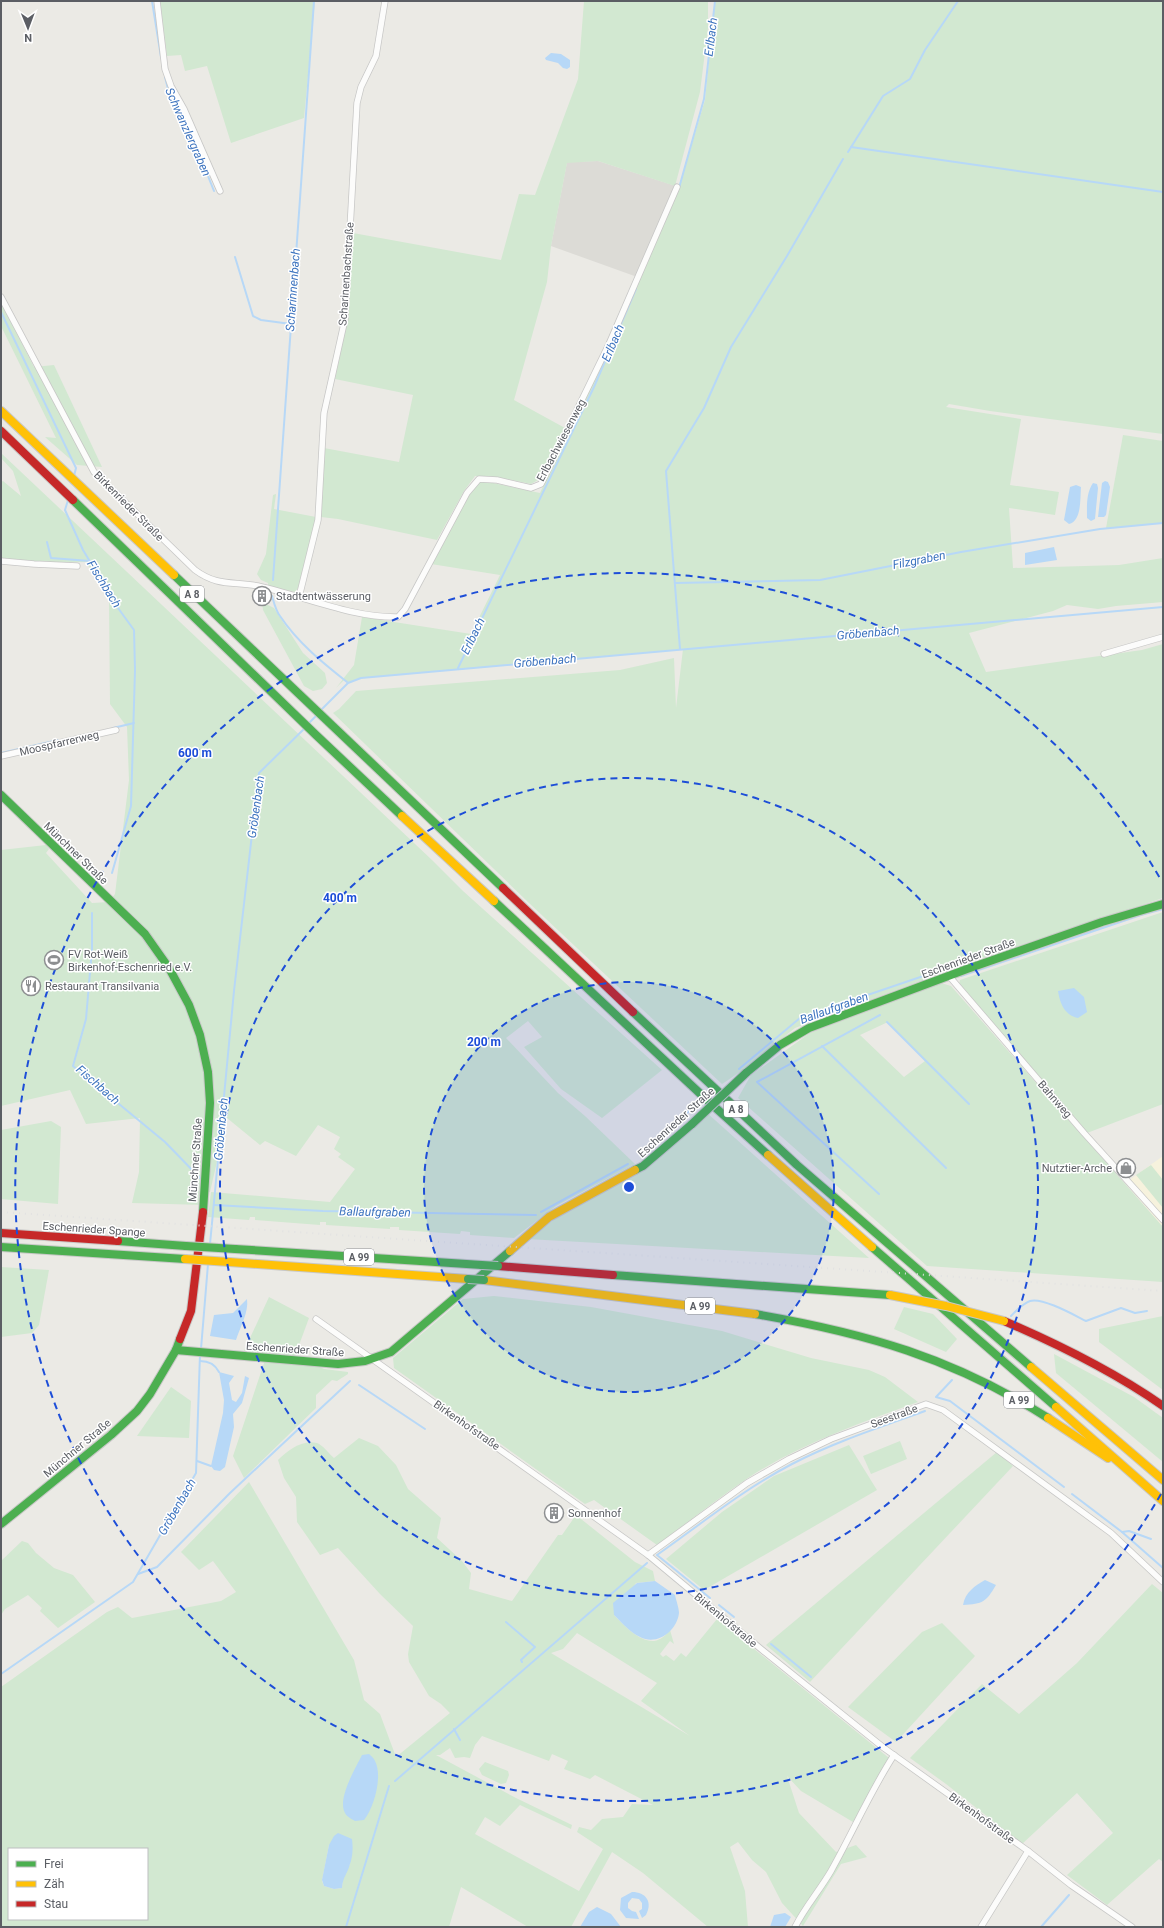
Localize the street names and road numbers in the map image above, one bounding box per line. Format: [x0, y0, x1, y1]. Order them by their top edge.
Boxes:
street label: Scharinenbachstraße [336, 222, 357, 326]
street label: Erlbachwiesenweg [534, 397, 589, 484]
street label: Birkenrieder Straße [91, 469, 166, 544]
road number: A 8 [180, 586, 204, 602]
street label: Moospfarrerweg [18, 728, 100, 759]
street label: Münchner Straße [41, 820, 110, 887]
street label: Eschenrieder Straße [920, 935, 1017, 981]
street label: Bahnweg [1035, 1078, 1074, 1121]
street label: Eschenrieder Straße [635, 1085, 717, 1160]
road number: A 8 [724, 1101, 748, 1117]
street label: Münchner Straße [186, 1118, 205, 1202]
street label: Eschenrieder Spange [42, 1219, 146, 1240]
road number: A 99 [344, 1249, 374, 1265]
road number: A 99 [685, 1298, 715, 1314]
street label: Eschenrieder Straße [245, 1340, 345, 1359]
road number: A 99 [1004, 1392, 1034, 1408]
street label: Birkenhofstraße [431, 1398, 502, 1453]
street label: Seestraße [869, 1402, 920, 1431]
street label: Münchner Straße [41, 1416, 114, 1480]
street label: Birkenhofstraße [692, 1590, 760, 1651]
street label: Birkenhofstraße [946, 1790, 1017, 1847]

